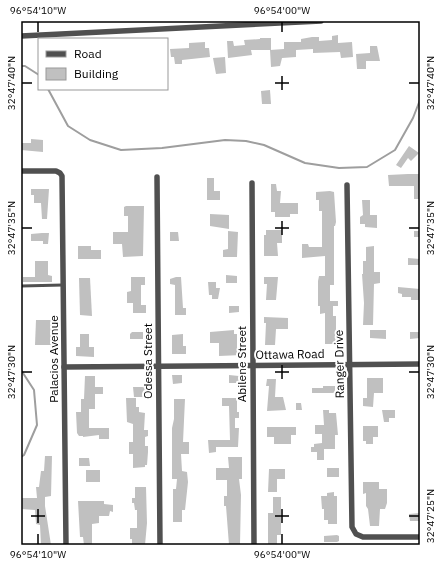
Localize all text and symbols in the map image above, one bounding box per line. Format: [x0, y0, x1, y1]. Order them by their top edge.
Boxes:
text: 96°54'10"W [10, 4, 66, 17]
text: 96°54'00"W [254, 4, 310, 17]
legend [38, 38, 168, 90]
text: Road [74, 46, 102, 61]
text: 32°47'40"N [5, 56, 18, 110]
text: 32°47'40"N [424, 56, 437, 110]
text: Building [74, 66, 119, 81]
text: 32°47'35"N [5, 201, 18, 255]
text: 32°47'35"N [424, 201, 437, 255]
street label: Palacios Avenue [46, 315, 61, 403]
street label: Odessa Street [140, 323, 155, 399]
street label: Abilene Street [234, 326, 249, 402]
street label: Ranger Drive [331, 329, 347, 398]
text: 32°47'30"N [5, 345, 18, 399]
text: 32°47'30"N [424, 345, 437, 399]
street label: Ottawa Road [255, 346, 325, 362]
text: 32°47'25"N [424, 489, 437, 543]
text: 96°54'10"W [10, 548, 66, 561]
text: 96°54'00"W [254, 548, 310, 561]

